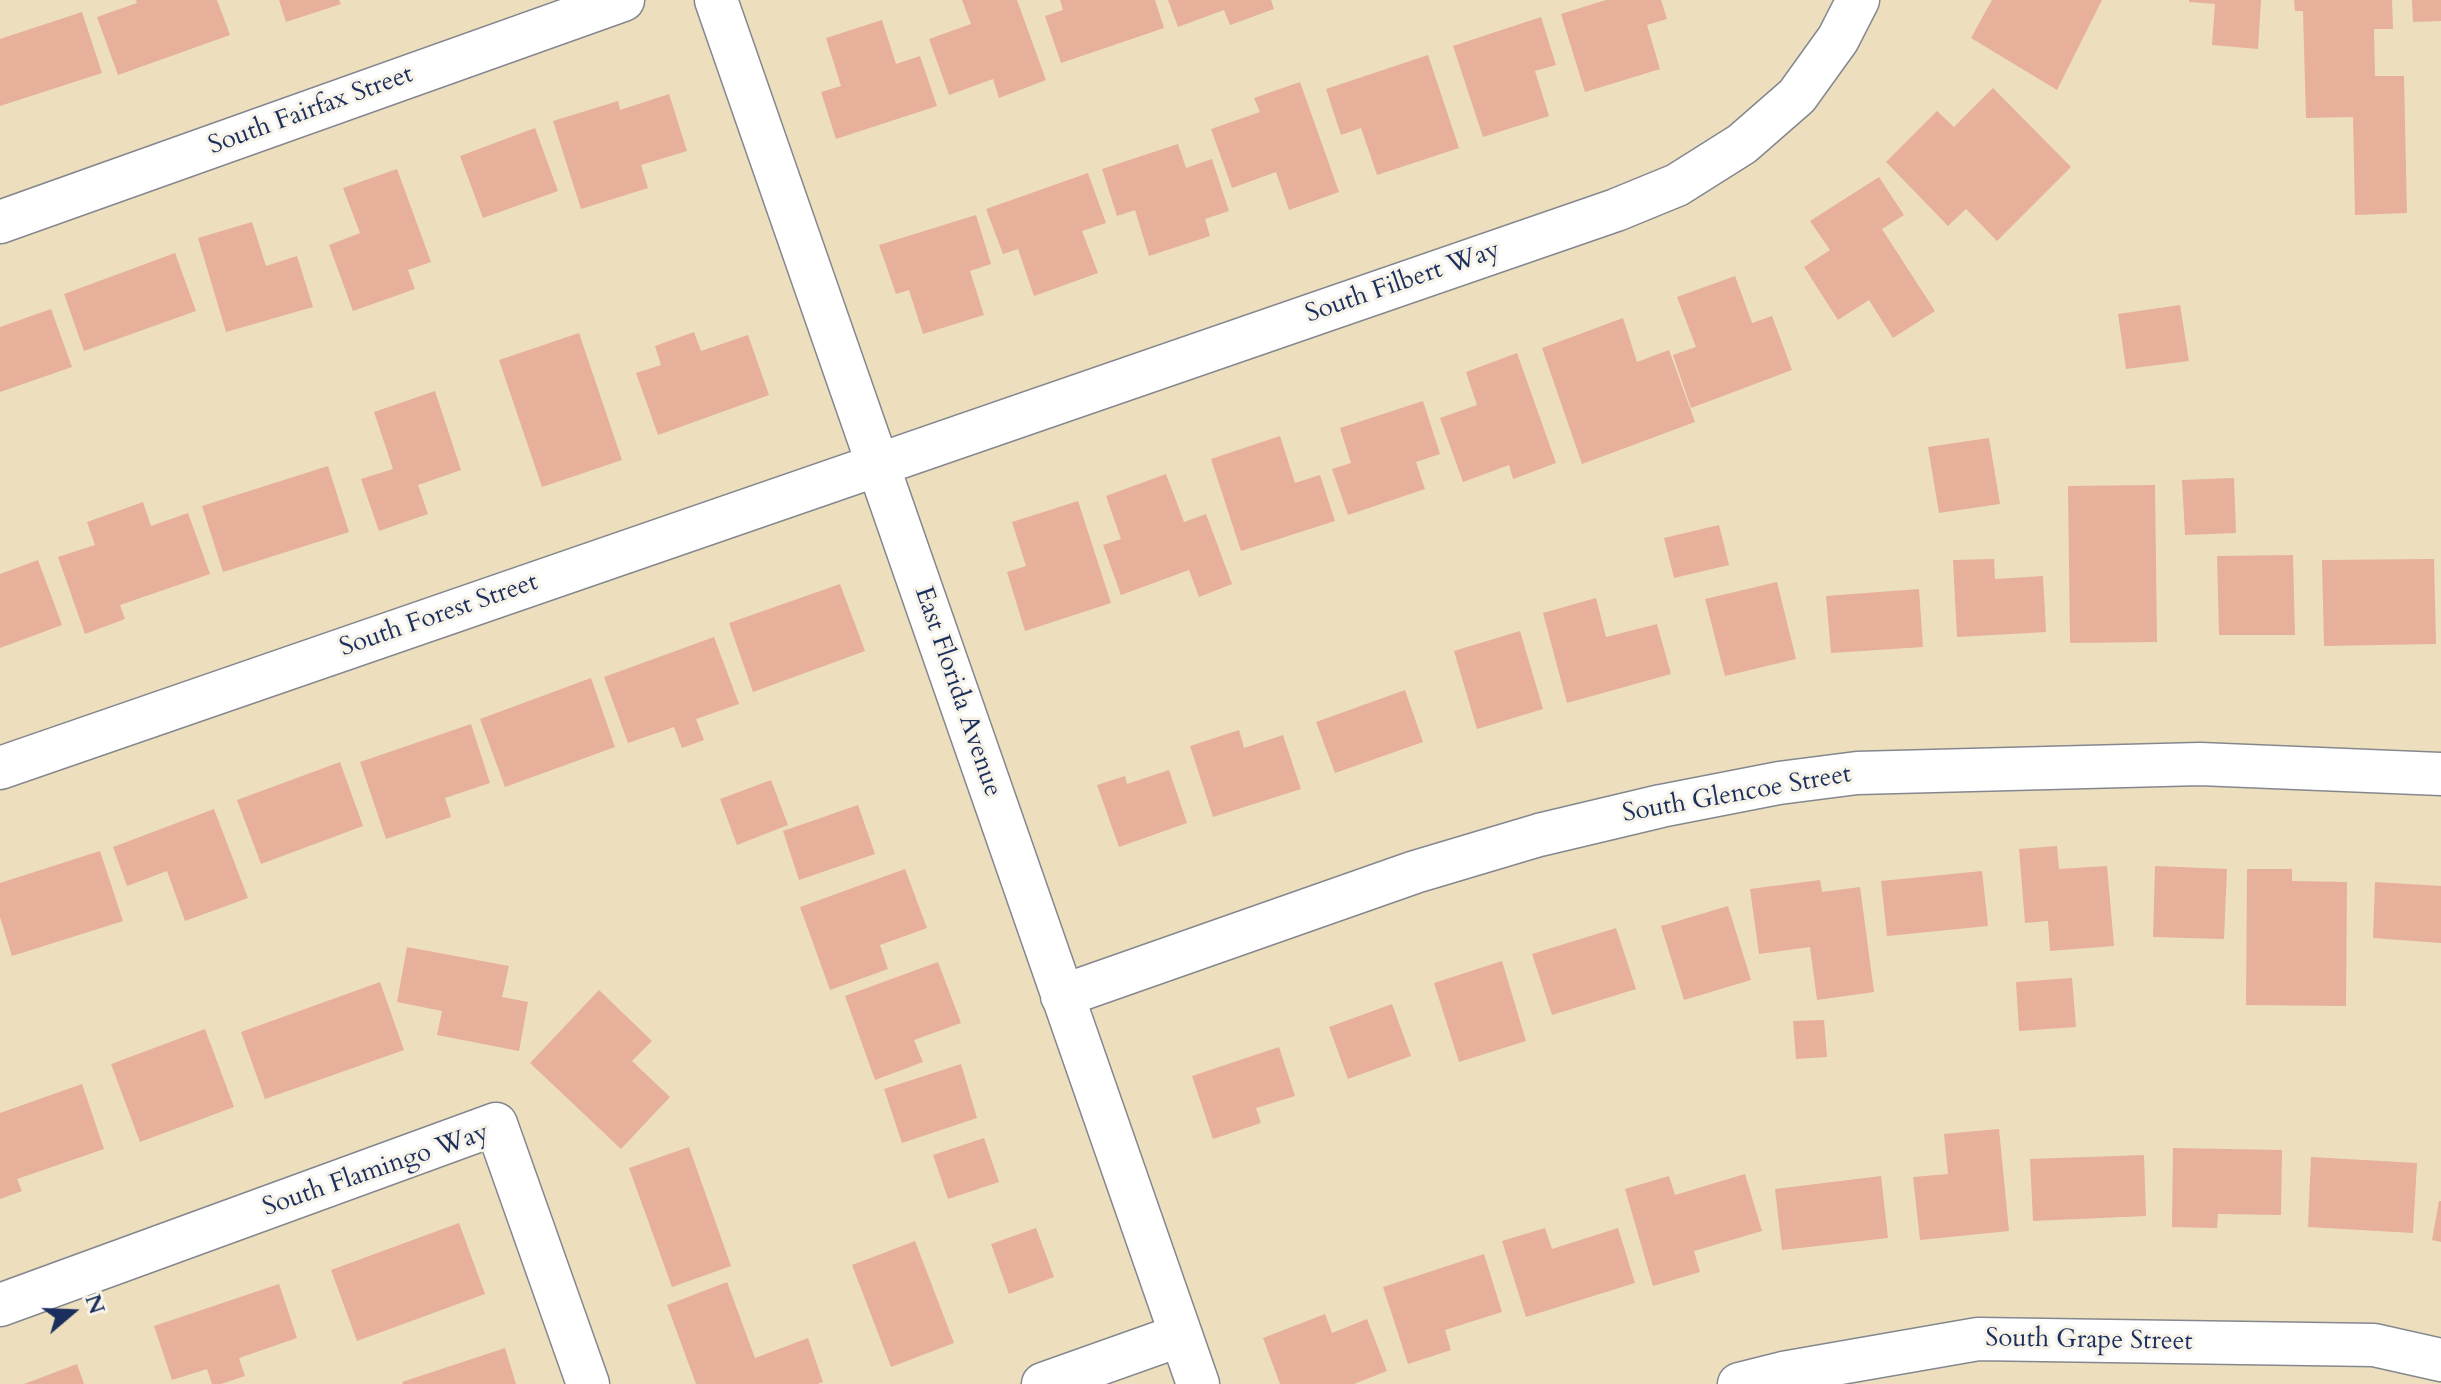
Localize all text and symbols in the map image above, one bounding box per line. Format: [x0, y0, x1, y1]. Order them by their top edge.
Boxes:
street label: South Fairfax Street [205, 60, 417, 162]
street label: South Filbert Way [1302, 235, 1504, 331]
street label: South Forest Street [336, 567, 542, 665]
street label: East Florida Avenue [906, 583, 1008, 801]
street label: South Glencoe Street [1620, 760, 1854, 830]
street label: South Flamingo Way [259, 1118, 493, 1224]
north arrow [32, 1272, 112, 1352]
text: N [77, 1290, 112, 1318]
street label: South Grape Street [1985, 1324, 2193, 1358]

